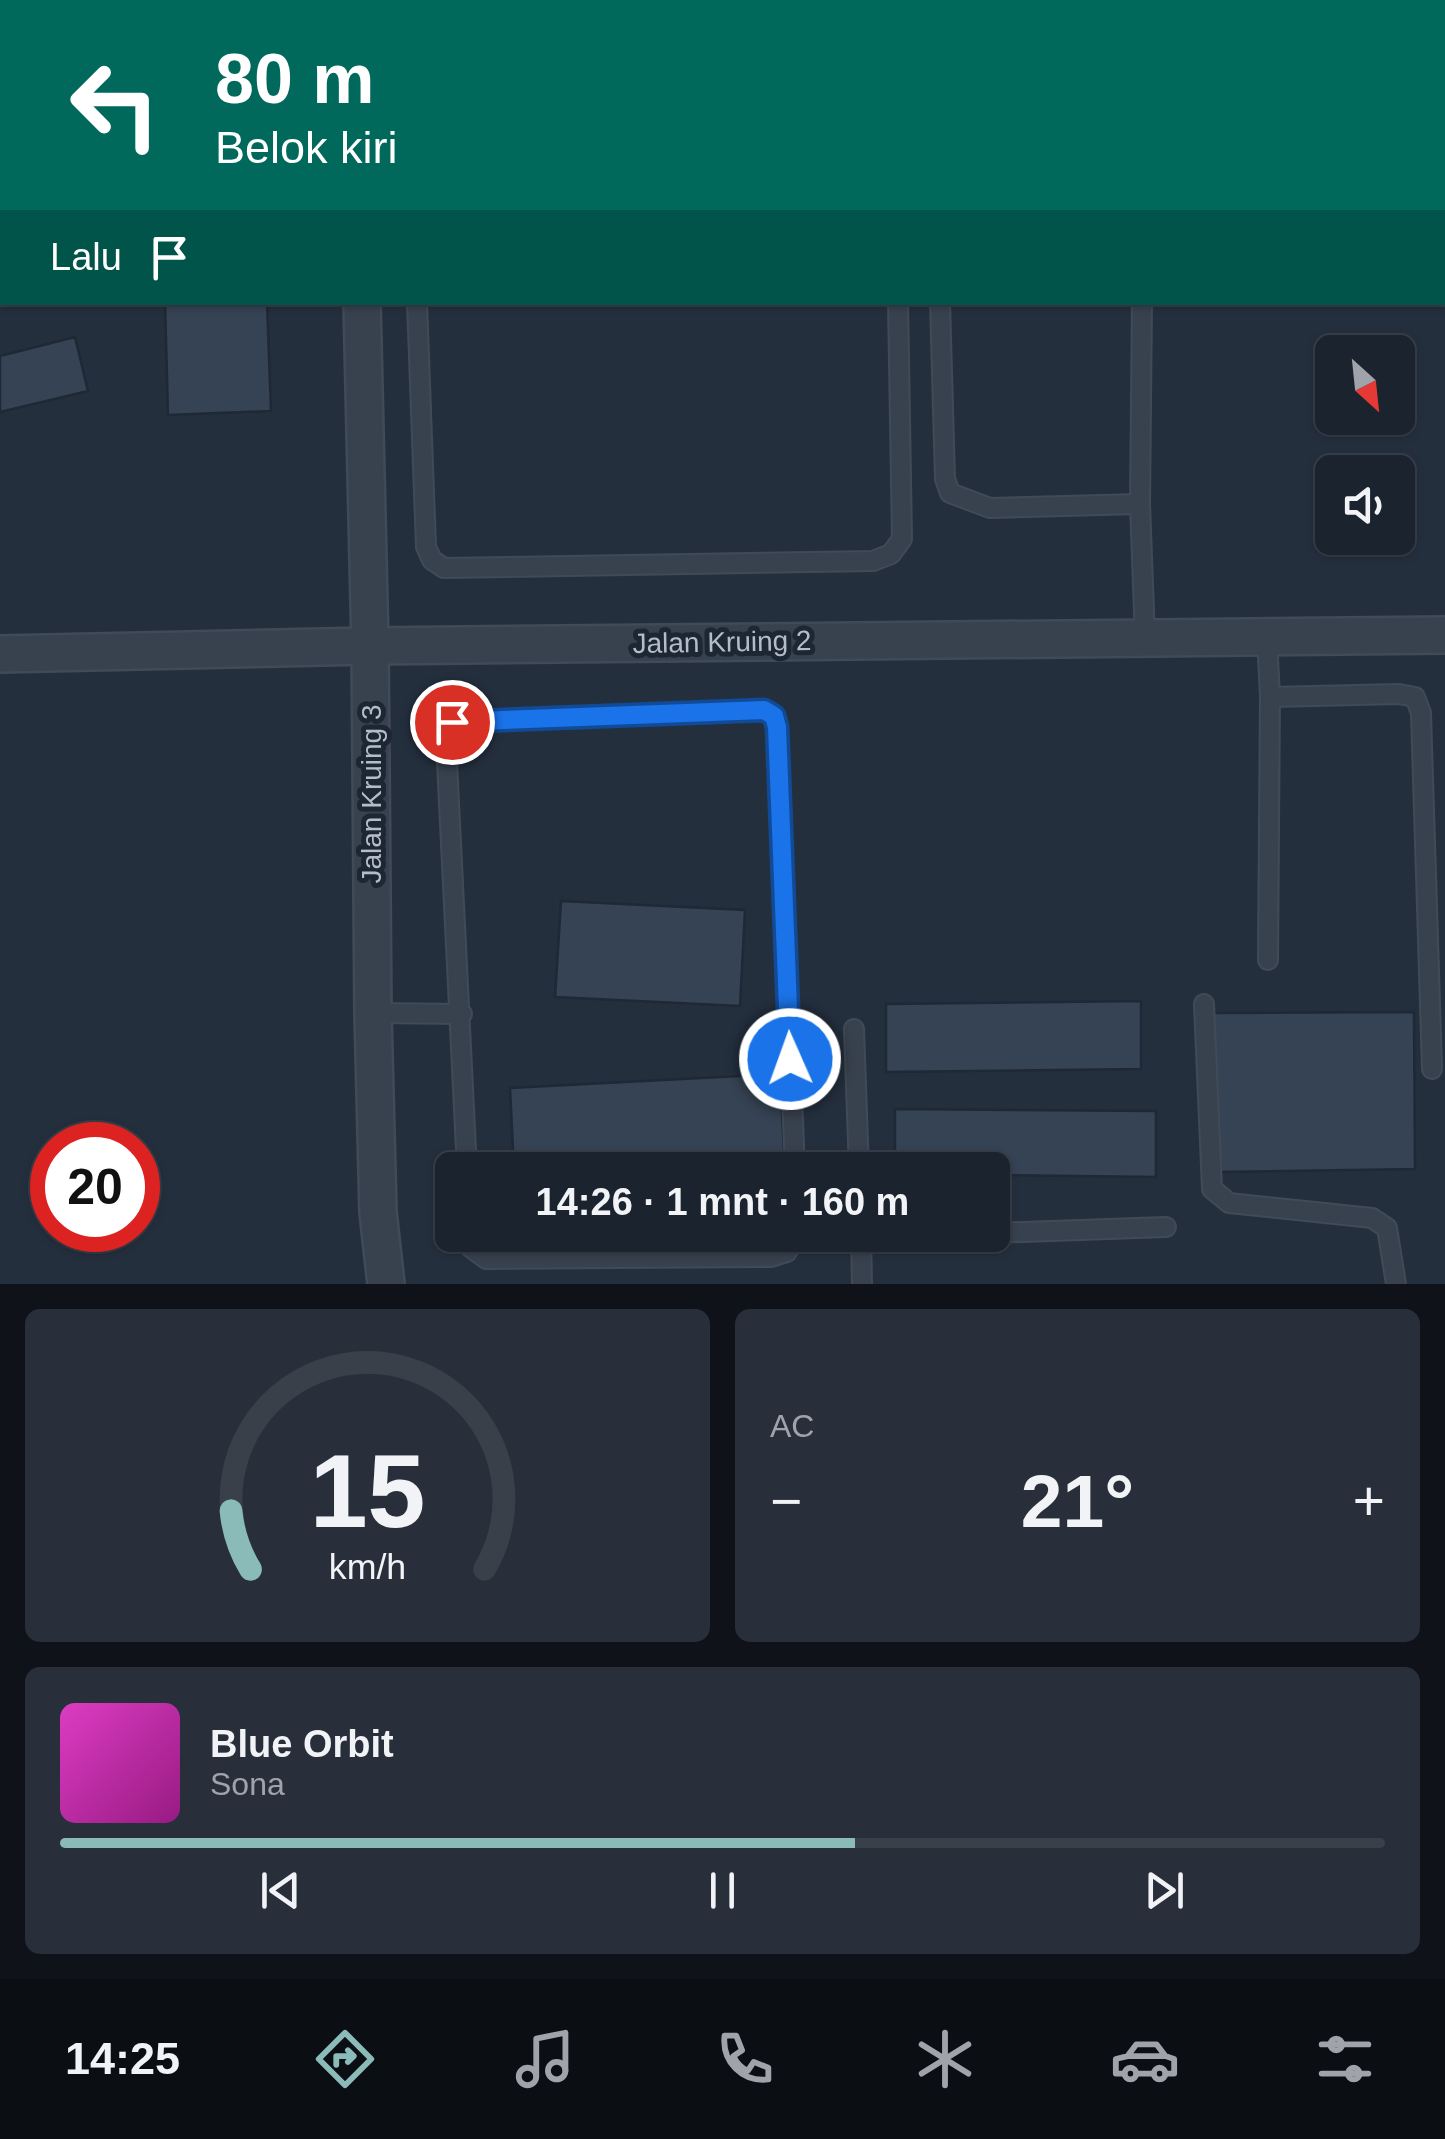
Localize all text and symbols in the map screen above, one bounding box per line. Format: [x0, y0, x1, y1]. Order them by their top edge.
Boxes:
icon: left [50, 40, 180, 170]
text: 80 m [215, 40, 375, 118]
text: Belok kiri [215, 122, 398, 173]
icon: arrive [142, 230, 197, 285]
text: Lalu [50, 236, 122, 278]
north arrow [1315, 335, 1415, 435]
map controls [1315, 335, 1415, 555]
button: sound [1315, 455, 1415, 555]
street label: Jalan Kruing 2 [632, 625, 812, 659]
pin [410, 680, 495, 765]
icon: arrive [425, 695, 480, 750]
street label: Jalan Kruing 3 [356, 704, 387, 884]
position arrow [738, 1007, 842, 1111]
speed limit sign: 20 [30, 1122, 160, 1252]
text: 14:26 · 1 mnt · 160 m [536, 1181, 909, 1223]
text: AC [770, 1408, 814, 1444]
text: 15 [310, 1433, 425, 1549]
text: 21° [1021, 1459, 1134, 1543]
text: − [770, 1470, 802, 1532]
text: + [1353, 1470, 1385, 1532]
text: km/h [329, 1547, 406, 1587]
text: Blue Orbit [210, 1723, 394, 1765]
text: Sona [210, 1766, 285, 1802]
icon: previous [253, 1863, 308, 1918]
icon: pause [695, 1863, 750, 1918]
icon: next [1137, 1863, 1192, 1918]
icon: directions [310, 2024, 380, 2094]
icon: music [510, 2024, 580, 2094]
icon: phone [710, 2024, 780, 2094]
icon: climate [910, 2024, 980, 2094]
icon: car [1110, 2024, 1180, 2094]
icon: filters [1310, 2024, 1380, 2094]
text: 14:25 [65, 2033, 180, 2084]

